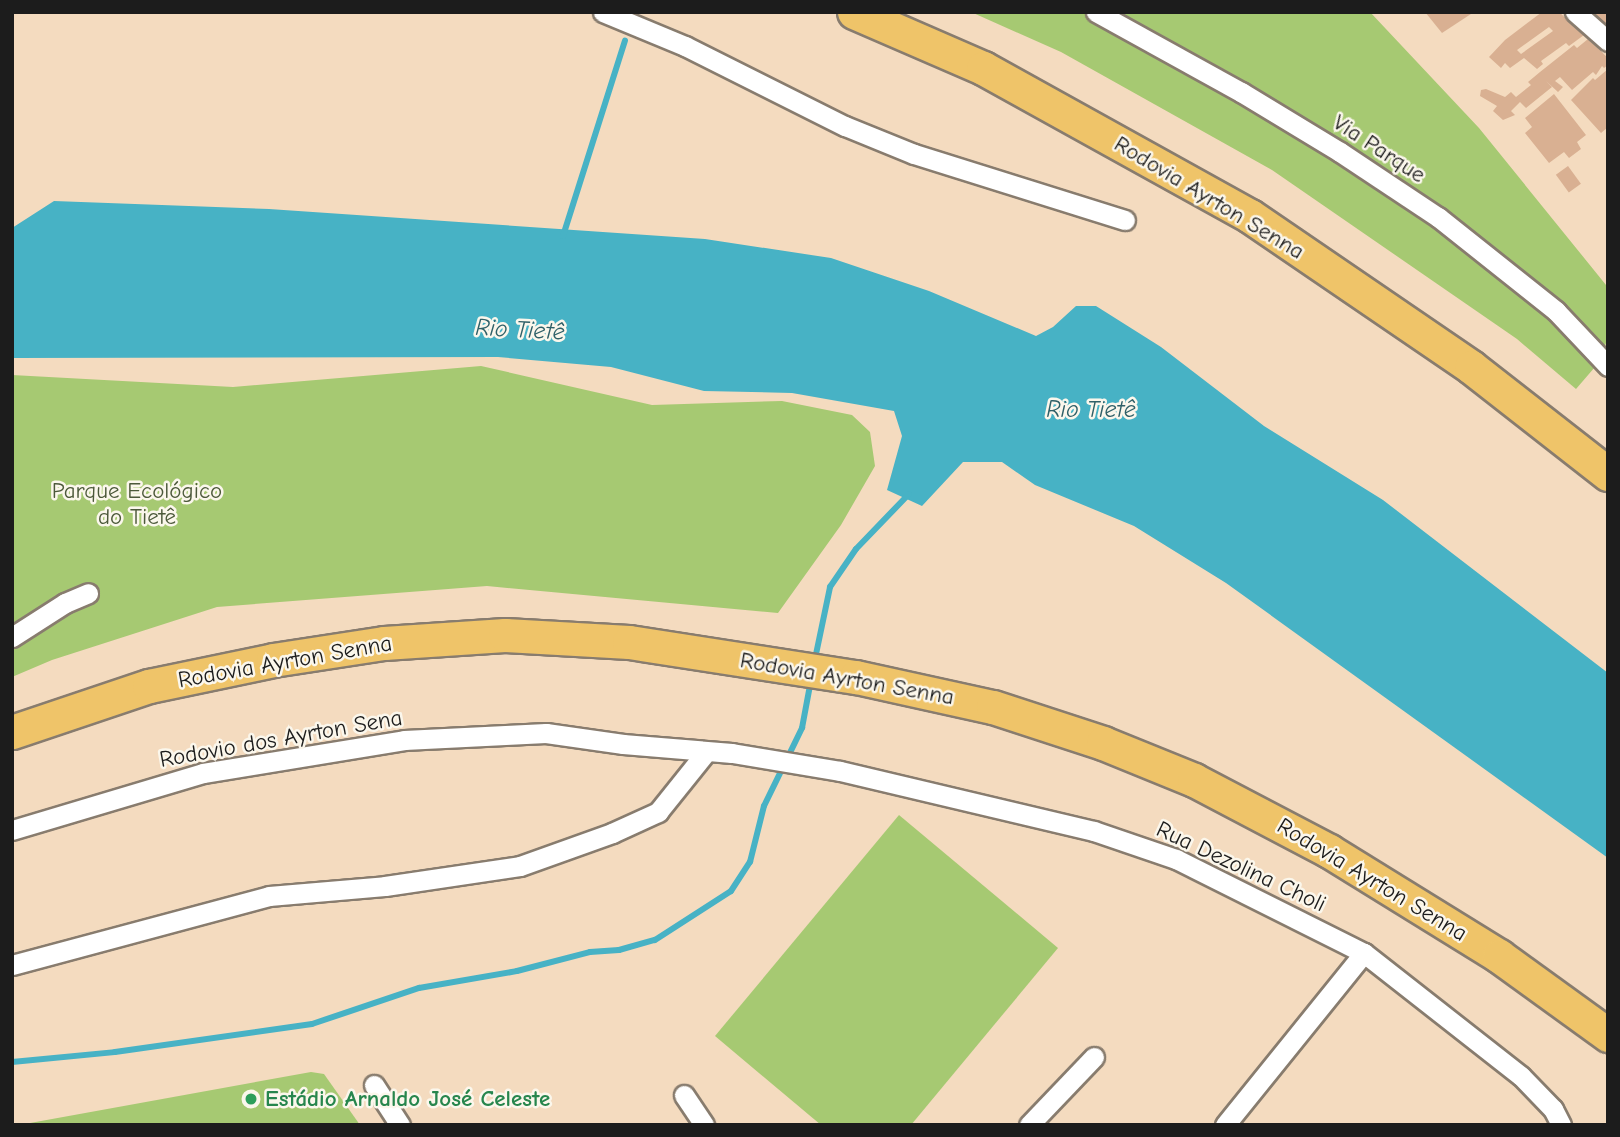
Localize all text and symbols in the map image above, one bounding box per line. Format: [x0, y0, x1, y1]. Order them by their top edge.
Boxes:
street label: Via Parque [1328, 109, 1430, 189]
street label: Rodovia Ayrton Senna [1109, 130, 1309, 266]
water label: Rio Tietê [475, 313, 565, 347]
water label: Rio Tietê [1046, 396, 1136, 424]
park label: Parque Ecológico do Tietê [52, 477, 222, 531]
street label: Rodovia Ayrton Senna [176, 630, 394, 694]
street label: Rodovia Ayrton Senna [738, 647, 956, 711]
street label: Rodovio dos Ayrton Sena [158, 704, 404, 774]
street label: Rodovia Ayrton Senna [1272, 812, 1472, 948]
street label: Rua Dezolina Choli [1152, 816, 1330, 918]
place label: Estádio Arnaldo José Celeste [265, 1085, 550, 1113]
marker: Estádio Arnaldo José Celeste [243, 1091, 259, 1107]

